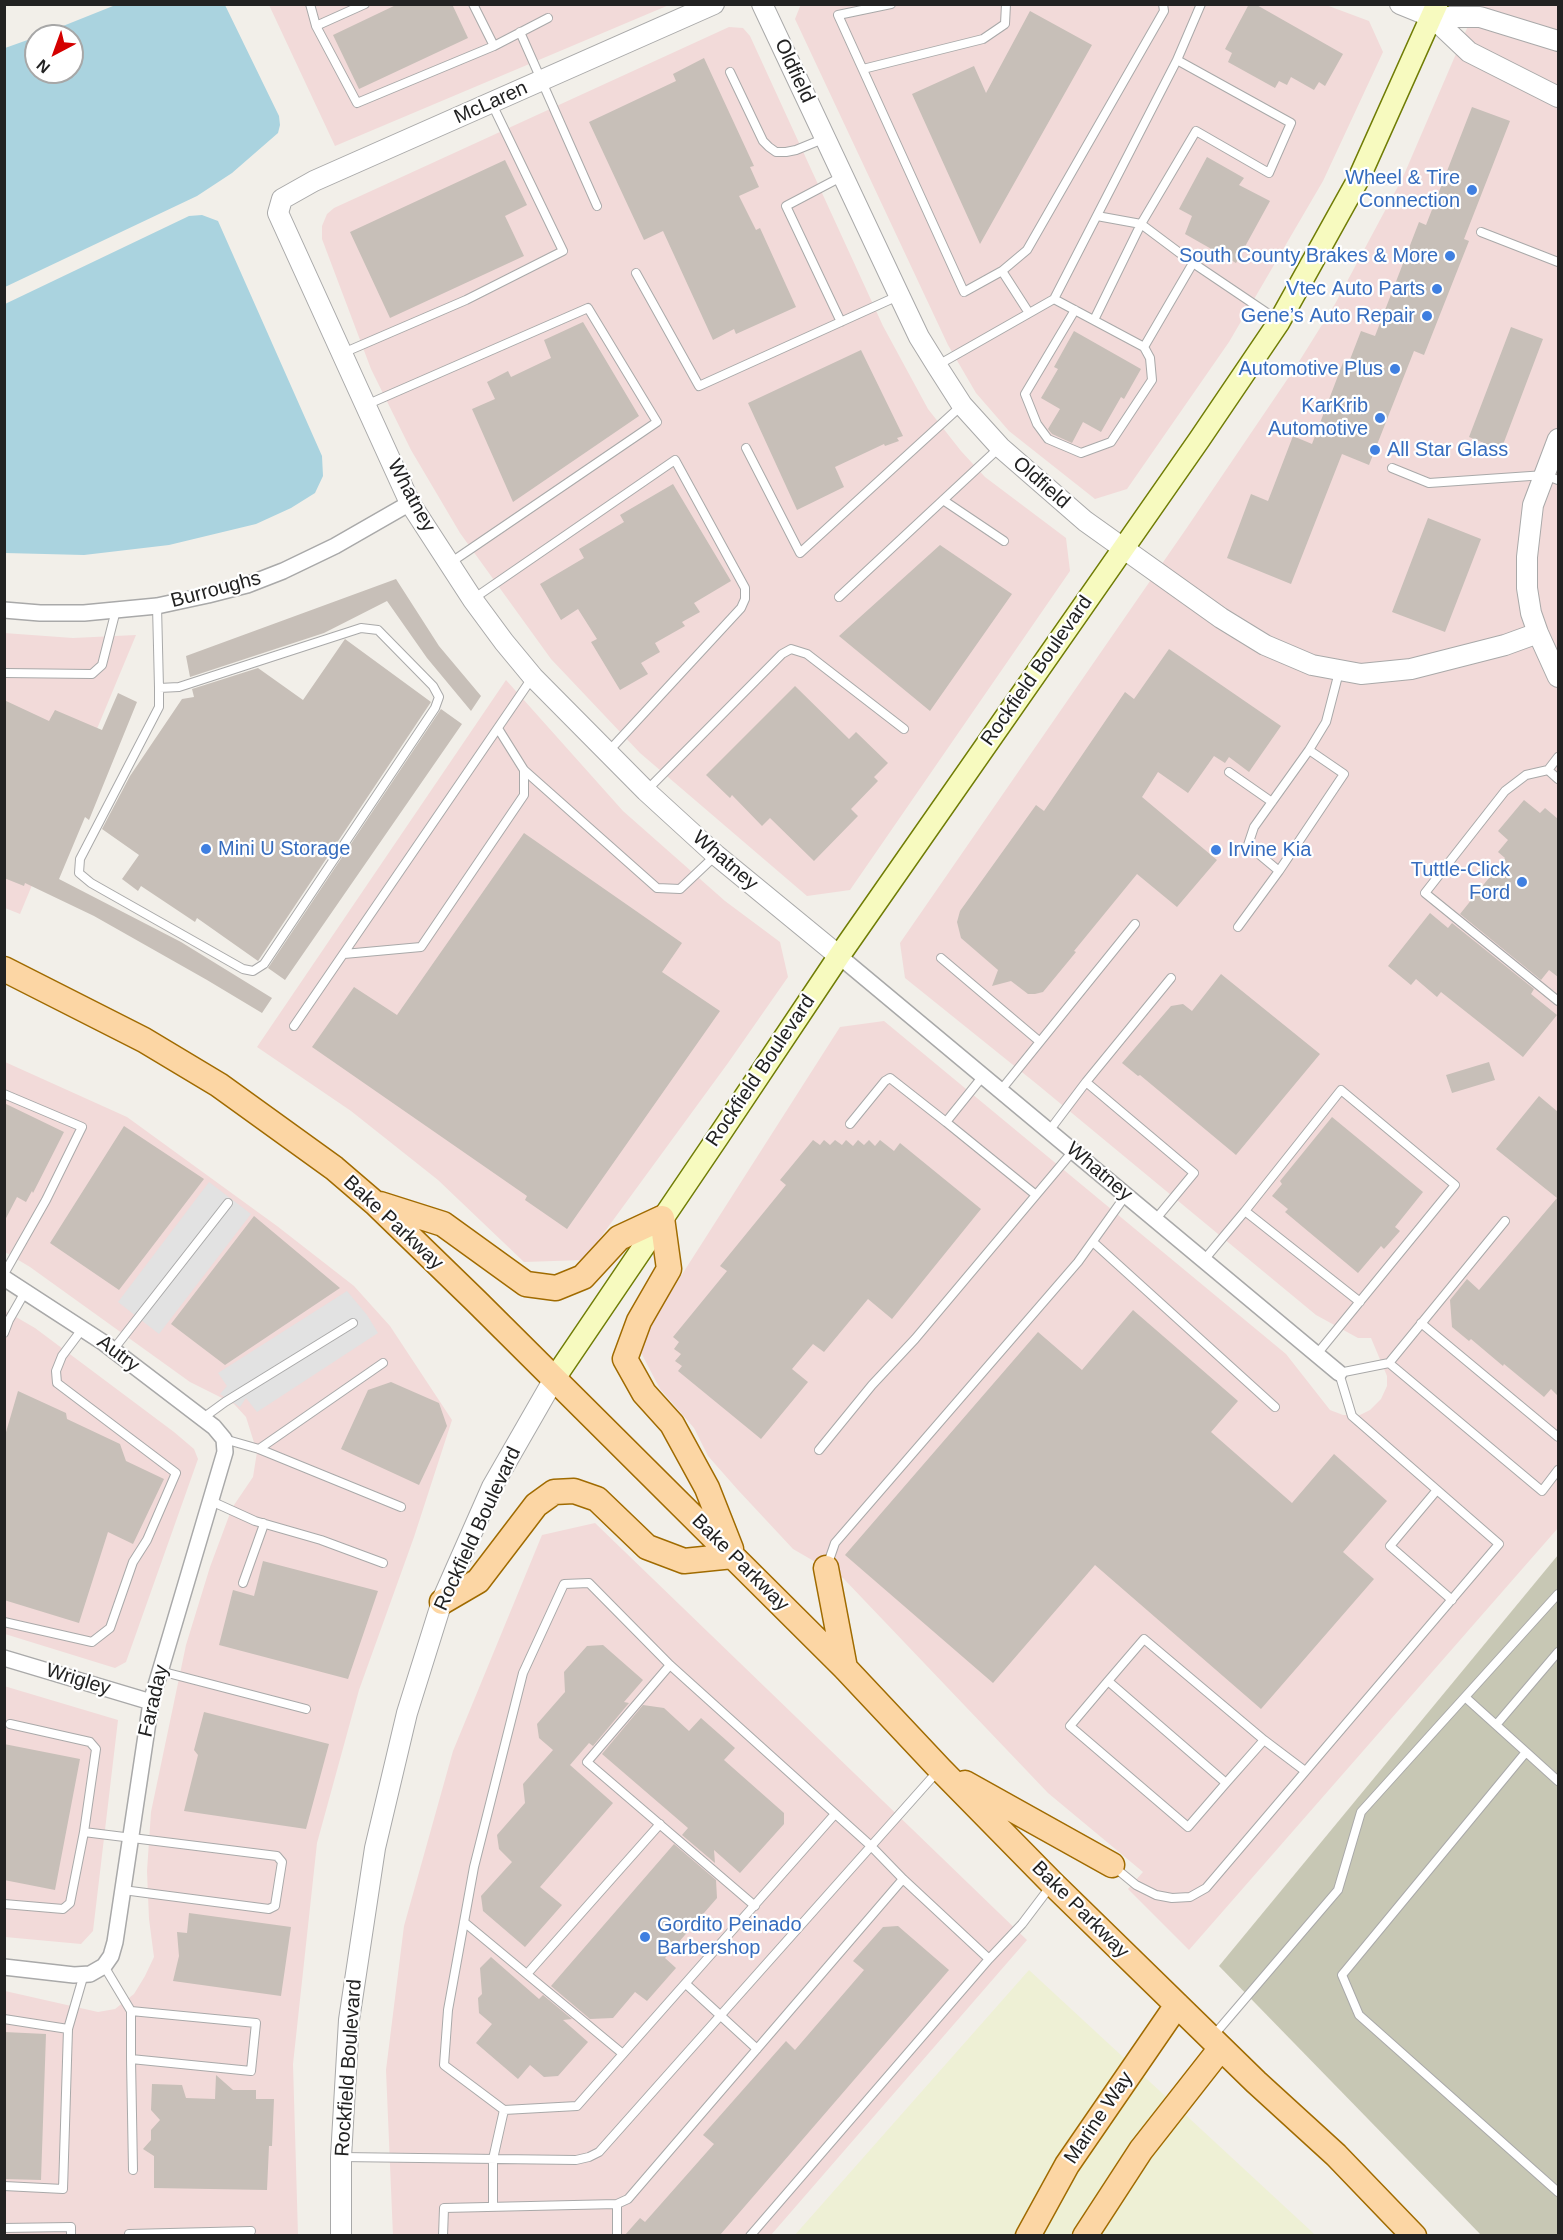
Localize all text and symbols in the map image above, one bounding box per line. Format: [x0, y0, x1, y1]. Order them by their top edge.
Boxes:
north arrow [24, 24, 84, 84]
street label: Oldfield [769, 35, 819, 107]
text: N [33, 56, 53, 77]
street label: McLaren [451, 76, 531, 130]
place label: Wheel & Tire Connection [1345, 166, 1460, 213]
marker: Wheel & Tire Connection [1465, 183, 1479, 197]
place label: South County Brakes & More [1179, 244, 1438, 268]
marker: South County Brakes & More [1443, 249, 1457, 263]
place label: Vtec Auto Parts [1286, 277, 1425, 301]
marker: Vtec Auto Parts [1430, 282, 1444, 296]
place label: Gene’s Auto Repair [1241, 304, 1415, 328]
marker: Gene’s Auto Repair [1420, 309, 1434, 323]
place label: Automotive Plus [1238, 357, 1383, 381]
marker: Automotive Plus [1388, 362, 1402, 376]
place label: KarKrib Automotive [1268, 394, 1368, 441]
marker: KarKrib Automotive [1373, 411, 1387, 425]
place label: All Star Glass [1387, 438, 1508, 462]
marker: All Star Glass [1368, 443, 1382, 457]
street label: Oldfield [1008, 452, 1074, 514]
street label: Whatney [382, 456, 440, 536]
street label: Burroughs [168, 566, 264, 614]
street label: Rockfield Boulevard [976, 591, 1098, 751]
street label: Whatney [687, 826, 763, 896]
place label: Mini U Storage [218, 837, 350, 861]
place label: Irvine Kia [1228, 838, 1311, 862]
marker: Mini U Storage [199, 842, 213, 856]
marker: Irvine Kia [1209, 843, 1223, 857]
place label: Tuttle-Click Ford [1411, 858, 1510, 905]
marker: Tuttle-Click Ford [1515, 875, 1529, 889]
street label: Rockfield Boulevard [701, 991, 821, 1151]
street label: Whatney [1061, 1137, 1137, 1207]
street label: Bake Parkway [338, 1171, 448, 1275]
street label: Autry [92, 1330, 144, 1378]
street label: Rockfield Boulevard [430, 1443, 526, 1615]
street label: Bake Parkway [686, 1509, 794, 1617]
street label: Wrigley [43, 1659, 113, 1701]
street label: Faraday [134, 1663, 174, 1739]
street label: Bake Parkway [1026, 1856, 1134, 1964]
place label: Gordito Peinado Barbershop [657, 1913, 802, 1960]
marker: Gordito Peinado Barbershop [638, 1930, 652, 1944]
street label: Rockfield Boulevard [331, 1978, 367, 2158]
street label: Marine Way [1059, 2067, 1139, 2169]

